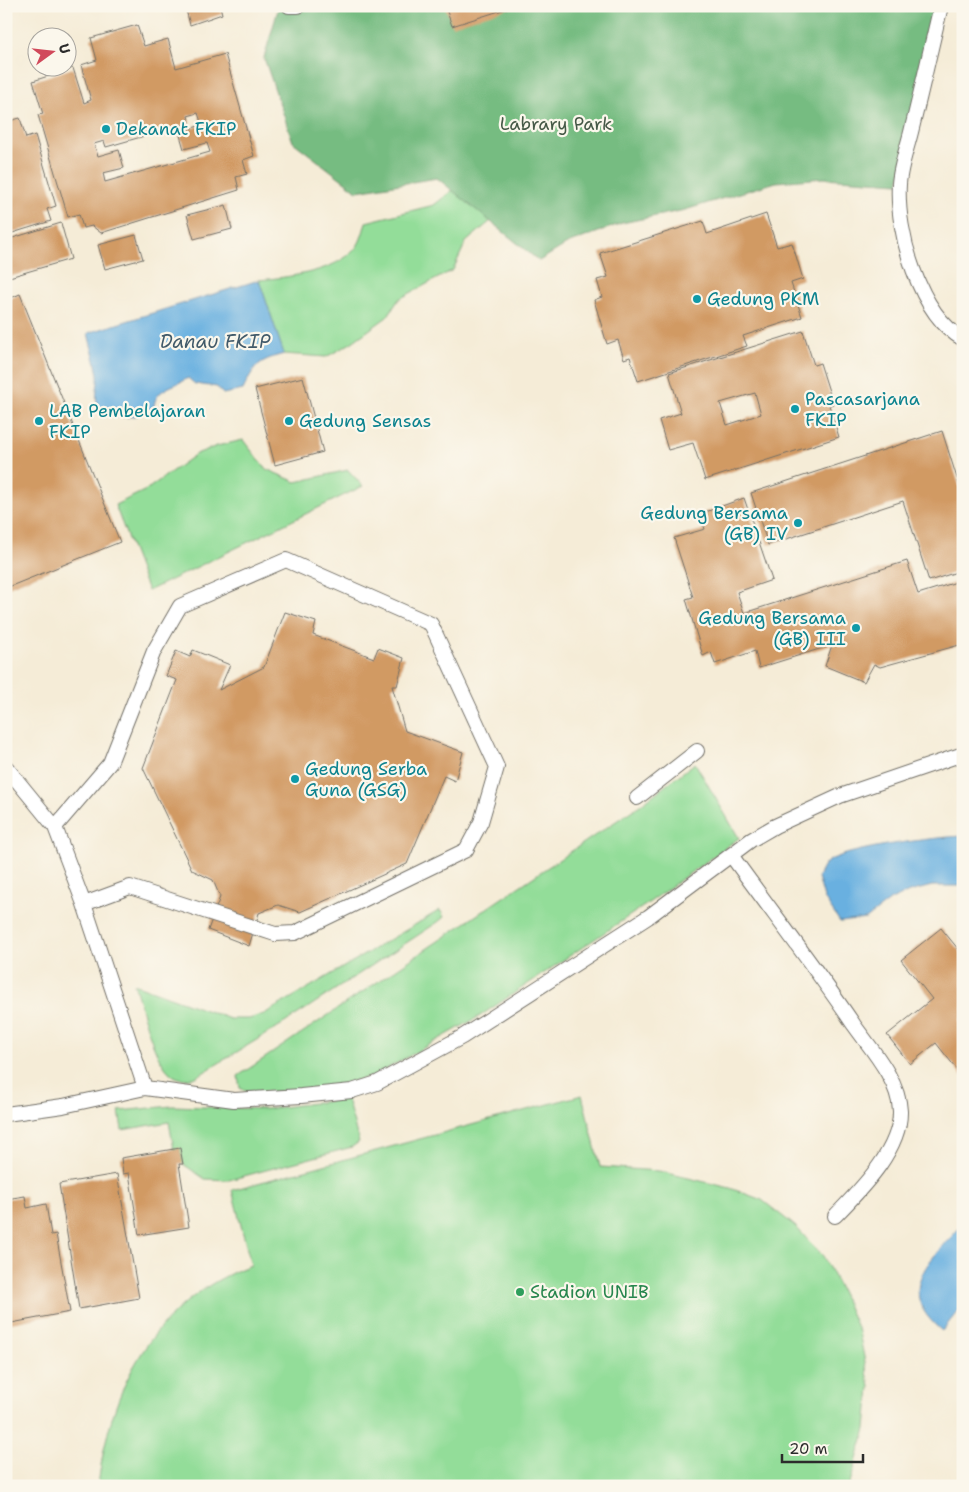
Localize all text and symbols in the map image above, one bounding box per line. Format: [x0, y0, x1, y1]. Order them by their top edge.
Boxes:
north arrow [28, 28, 78, 78]
text: U [55, 42, 74, 56]
park label: Labrary Park [500, 112, 612, 136]
place label: Dekanat FKIP [116, 117, 236, 141]
marker: Dekanat FKIP [100, 123, 112, 135]
place label: Gedung PKM [707, 287, 819, 311]
marker: Gedung PKM [691, 293, 703, 305]
water label: Danau FKIP [160, 329, 271, 354]
place label: Pascasarjana FKIP [805, 387, 920, 432]
place label: LAB Pembelajaran FKIP [49, 399, 206, 444]
marker: Pascasarjana FKIP [789, 403, 801, 415]
place label: Gedung Sensas [299, 409, 432, 433]
marker: LAB Pembelajaran FKIP [33, 415, 45, 427]
marker: Gedung Sensas [283, 415, 295, 427]
place label: Gedung Bersama (GB) IV [640, 501, 788, 546]
marker: Gedung Bersama (GB) IV [792, 517, 804, 529]
place label: Gedung Bersama (GB) III [698, 606, 846, 651]
marker: Gedung Bersama (GB) III [850, 622, 862, 634]
place label: Gedung Serba Guna (GSG) [305, 757, 427, 802]
marker: Gedung Serba Guna (GSG) [289, 773, 301, 785]
place label: Stadion UNIB [530, 1280, 649, 1304]
marker: Stadion UNIB [514, 1286, 526, 1298]
scale bar [782, 1432, 863, 1464]
text: 20 m [789, 1439, 828, 1459]

